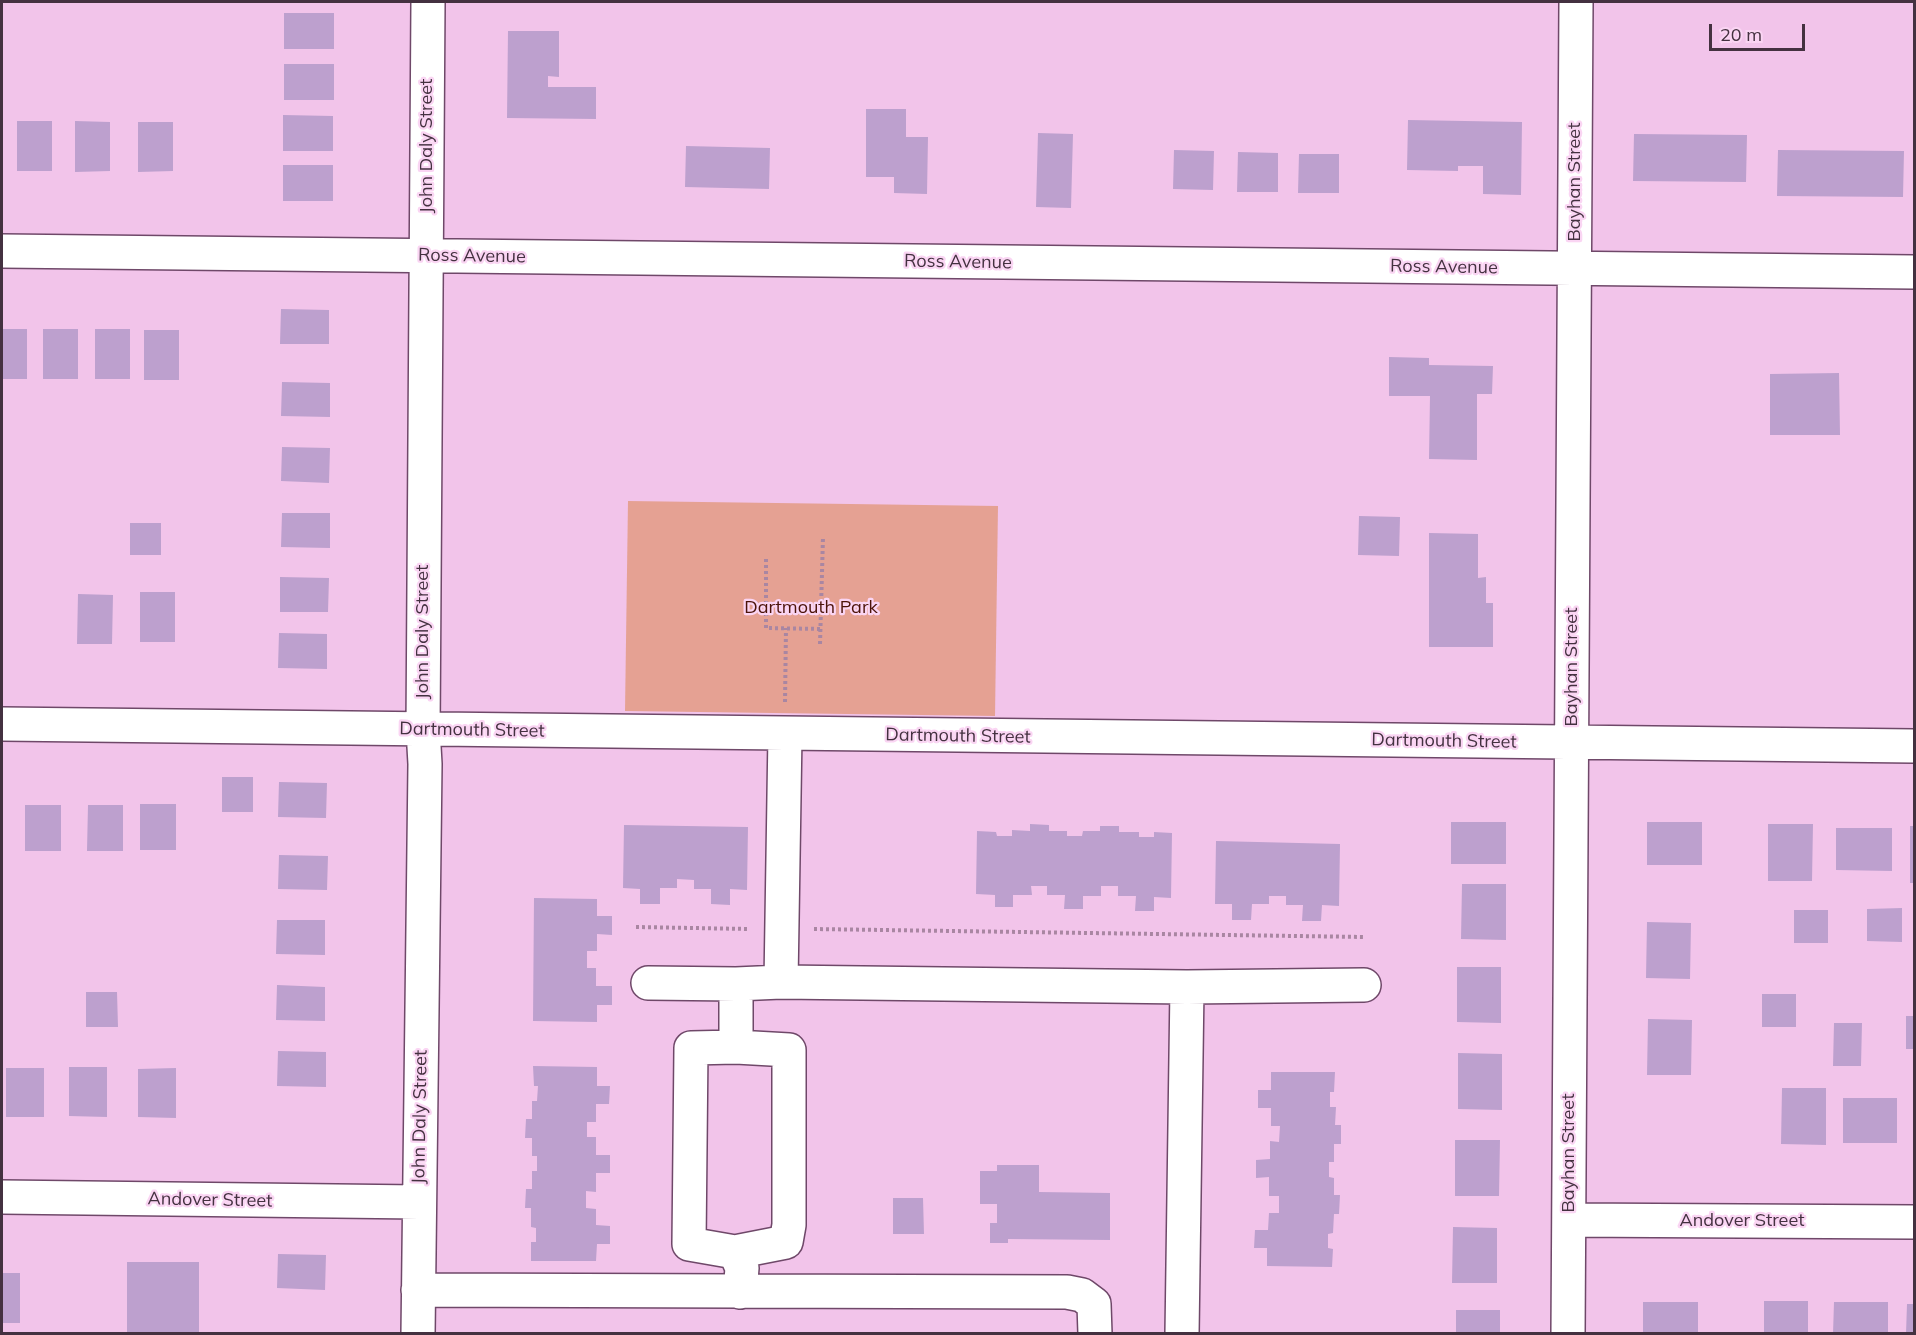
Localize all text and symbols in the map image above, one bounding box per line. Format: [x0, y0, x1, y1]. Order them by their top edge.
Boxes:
scale bar [1712, 12, 1808, 50]
text: 20 m [1720, 23, 1762, 46]
street label: John Daly Street [416, 79, 438, 213]
street label: Bayhan Street [1564, 123, 1586, 241]
street label: Ross Avenue [418, 244, 526, 268]
street label: Ross Avenue [904, 250, 1012, 274]
street label: Ross Avenue [1390, 255, 1498, 279]
street label: John Daly Street [412, 565, 434, 699]
park label: Dartmouth Park [744, 597, 878, 619]
street label: Bayhan Street [1561, 608, 1583, 726]
street label: Dartmouth Street [399, 718, 545, 742]
street label: Dartmouth Street [885, 724, 1031, 748]
street label: Dartmouth Street [1371, 729, 1517, 753]
street label: John Daly Street [408, 1050, 432, 1184]
street label: Bayhan Street [1558, 1094, 1580, 1212]
street label: Andover Street [147, 1188, 273, 1212]
street label: Andover Street [1680, 1210, 1804, 1232]

